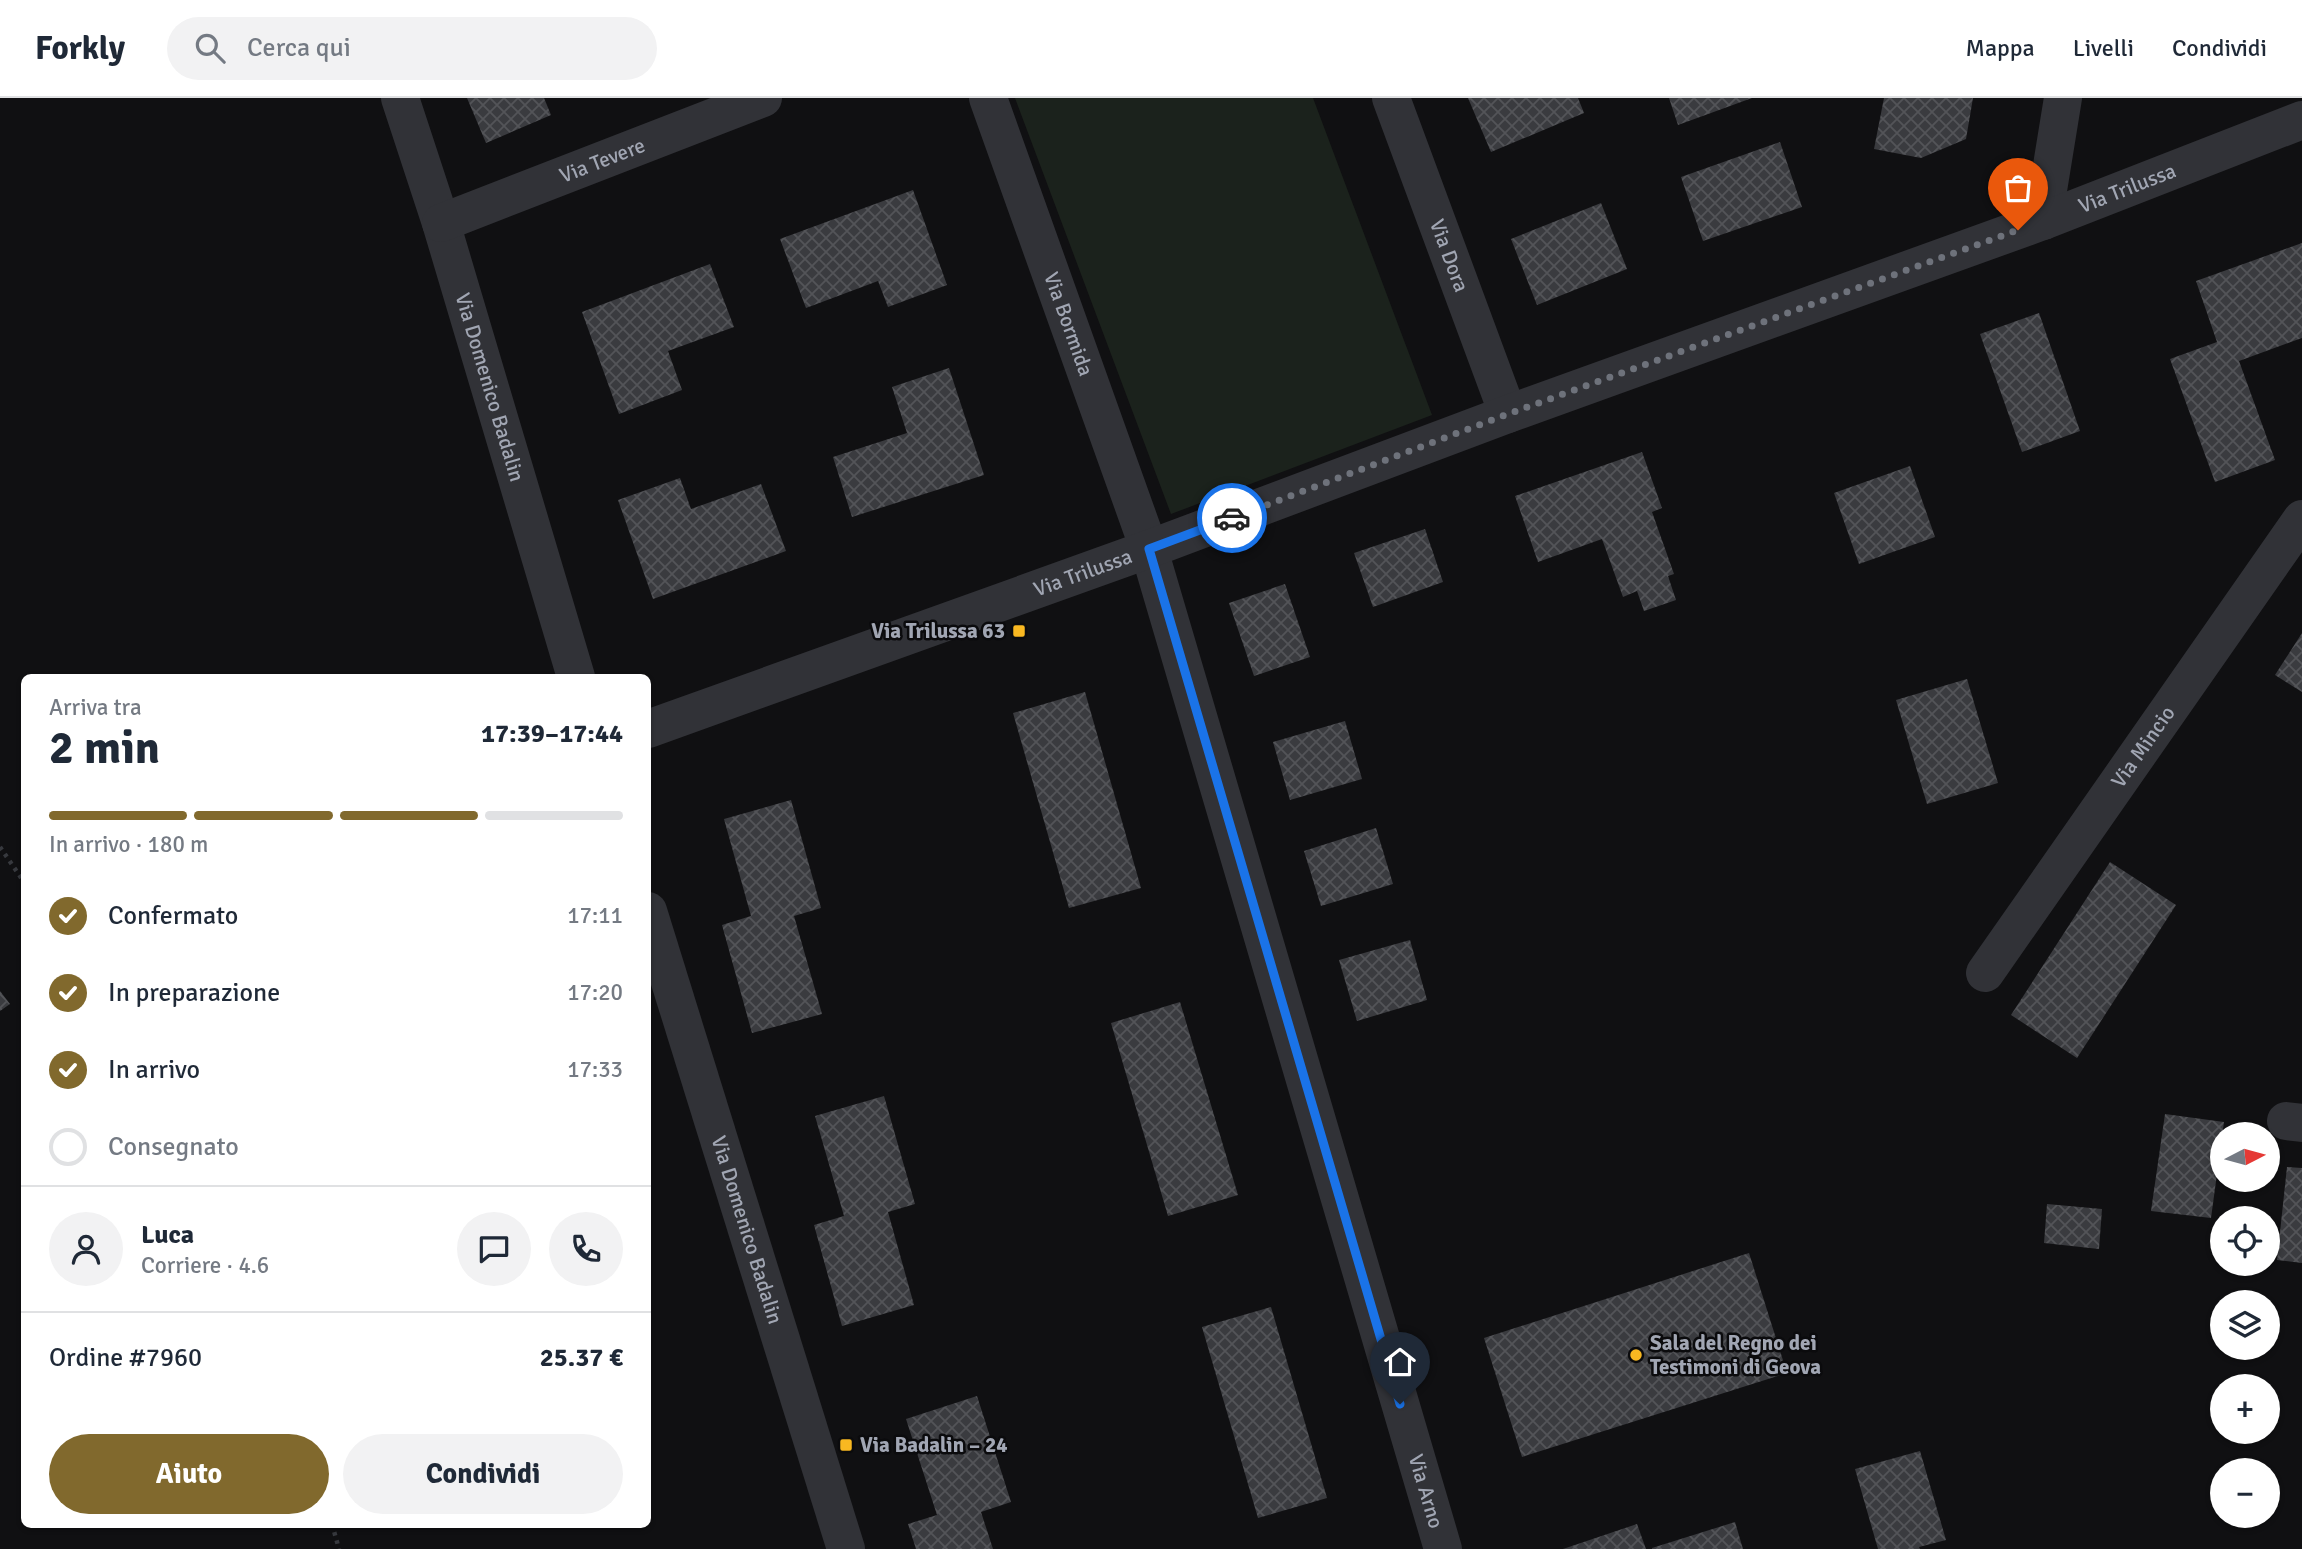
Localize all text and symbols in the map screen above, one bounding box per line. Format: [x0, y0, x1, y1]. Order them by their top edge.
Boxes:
search box [167, 17, 657, 80]
text: Forkly [35, 28, 125, 69]
icon: search [191, 29, 229, 67]
text: Cerca qui [247, 32, 351, 64]
text: Mappa [1966, 33, 2035, 63]
text: Livelli [2073, 33, 2134, 63]
text: Condividi [2172, 33, 2267, 63]
street label: Via Tevere [556, 132, 649, 189]
street label: Via Trilussa [2075, 157, 2180, 219]
pin [1988, 158, 2048, 230]
icon: bag [1999, 169, 2037, 207]
street label: Via Dora [1424, 215, 1475, 296]
street label: Via Bormida [1038, 268, 1099, 380]
street label: Via Domenico Badalin [450, 290, 530, 485]
courier [1197, 483, 1267, 553]
icon: car [1213, 499, 1251, 537]
street label: Via Trilussa [1030, 543, 1135, 602]
place label: Via Trilussa 63 [871, 618, 1005, 644]
marker: Via Trilussa 63 [1011, 623, 1027, 639]
text: Arriva tra [49, 693, 142, 722]
street label: Via Mincio [2105, 701, 2181, 793]
text: 17:39–17:44 [481, 718, 623, 750]
text: 2 min [49, 720, 160, 776]
text: In arrivo · 180 m [49, 830, 208, 859]
icon: check [49, 897, 87, 935]
text: Confermato [108, 900, 238, 932]
text: 17:11 [567, 901, 623, 930]
icon: check [49, 974, 87, 1012]
text: In preparazione [108, 977, 280, 1009]
text: 17:20 [567, 978, 623, 1007]
icon: check [49, 1051, 87, 1089]
text: In arrivo [108, 1054, 200, 1086]
text: 17:33 [567, 1055, 623, 1084]
north arrow [2210, 1122, 2280, 1192]
map controls [2210, 1122, 2280, 1528]
text: Consegnato [108, 1131, 239, 1163]
street label: Via Domenico Badalin [706, 1133, 788, 1327]
button: locate [2210, 1206, 2280, 1276]
button: person [49, 1212, 123, 1286]
button: chat [457, 1212, 531, 1286]
button: phone [549, 1212, 623, 1286]
text: Luca [141, 1219, 194, 1251]
text: Corriere · 4.6 [141, 1251, 269, 1280]
button: layers [2210, 1290, 2280, 1360]
place label: Sala del Regno dei Testimoni di Geova [1650, 1330, 1821, 1380]
pin [1370, 1332, 1430, 1404]
text: Ordine #7960 [49, 1342, 202, 1374]
text: 25.37 € [540, 1342, 623, 1374]
icon: home [1381, 1343, 1419, 1381]
marker: Sala del Regno dei Testimoni di Geova [1628, 1347, 1644, 1363]
button: + [2210, 1374, 2280, 1444]
place label: Via Badalin – 24 [860, 1432, 1008, 1458]
button: Aiuto [49, 1434, 329, 1514]
button: Condividi [343, 1434, 623, 1514]
marker: Via Badalin – 24 [838, 1437, 854, 1453]
street label: Via Arno [1403, 1451, 1449, 1531]
button: − [2210, 1458, 2280, 1528]

